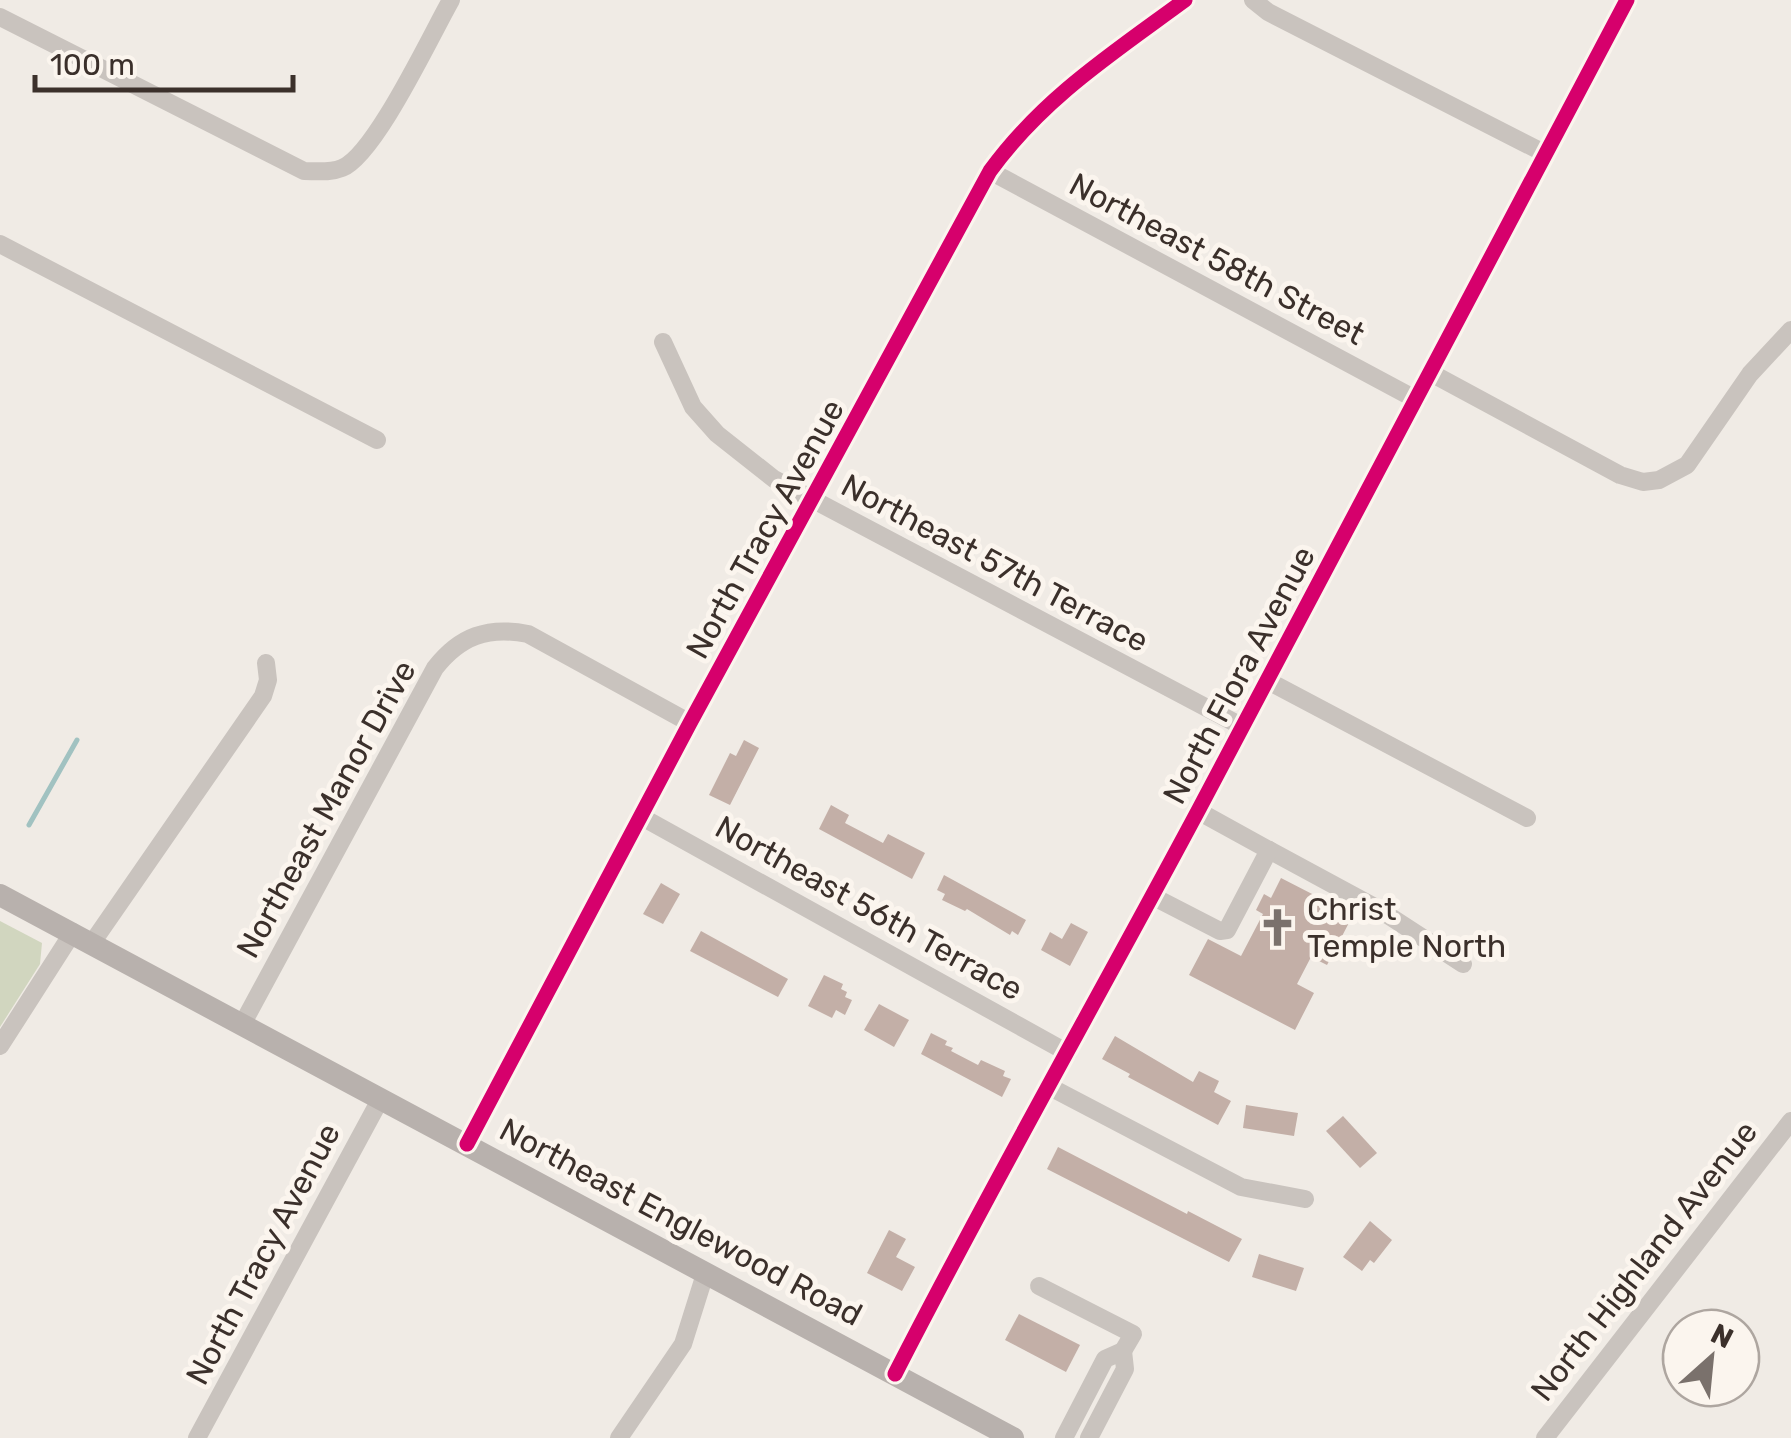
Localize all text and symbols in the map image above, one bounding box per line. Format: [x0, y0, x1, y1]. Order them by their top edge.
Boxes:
scale bar [35, 30, 292, 92]
text: 100 m [50, 47, 135, 83]
street label: Northeast 58th Street [1063, 165, 1371, 353]
street label: North Tracy Avenue [678, 393, 852, 665]
street label: Northeast 57th Terrace [835, 466, 1155, 660]
street label: North Flora Avenue [1155, 540, 1323, 810]
street label: Northeast Manor Drive [228, 654, 424, 964]
street label: Northeast 56th Terrace [709, 808, 1029, 1008]
place label: Christ Temple North [1307, 890, 1506, 965]
church icon: Christ Temple North [1256, 906, 1298, 948]
street label: Northeast Englewood Road [493, 1110, 869, 1334]
street label: North Highland Avenue [1522, 1113, 1766, 1409]
street label: North Tracy Avenue [178, 1117, 348, 1391]
north arrow [1661, 1308, 1761, 1408]

